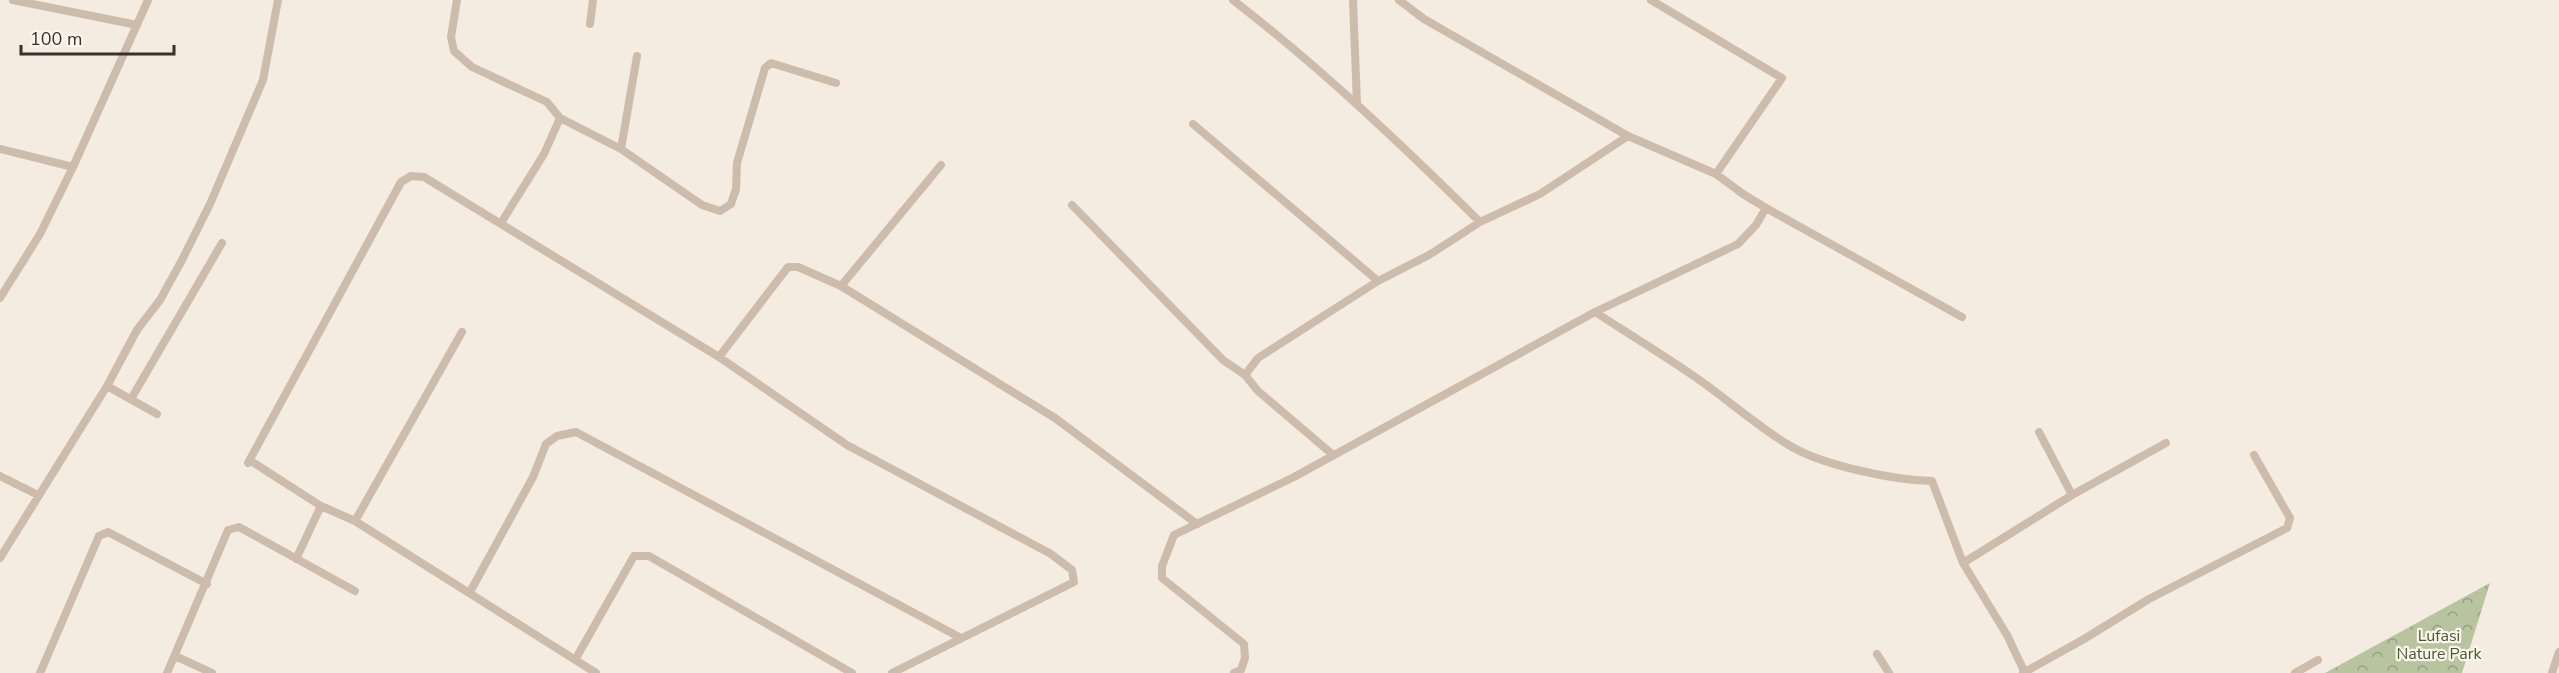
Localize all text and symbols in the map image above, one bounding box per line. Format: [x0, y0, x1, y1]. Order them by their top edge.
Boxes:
scale bar [21, 18, 174, 56]
text: 100 m [30, 27, 82, 51]
park label: Lufasi Nature Park [2396, 625, 2483, 665]

